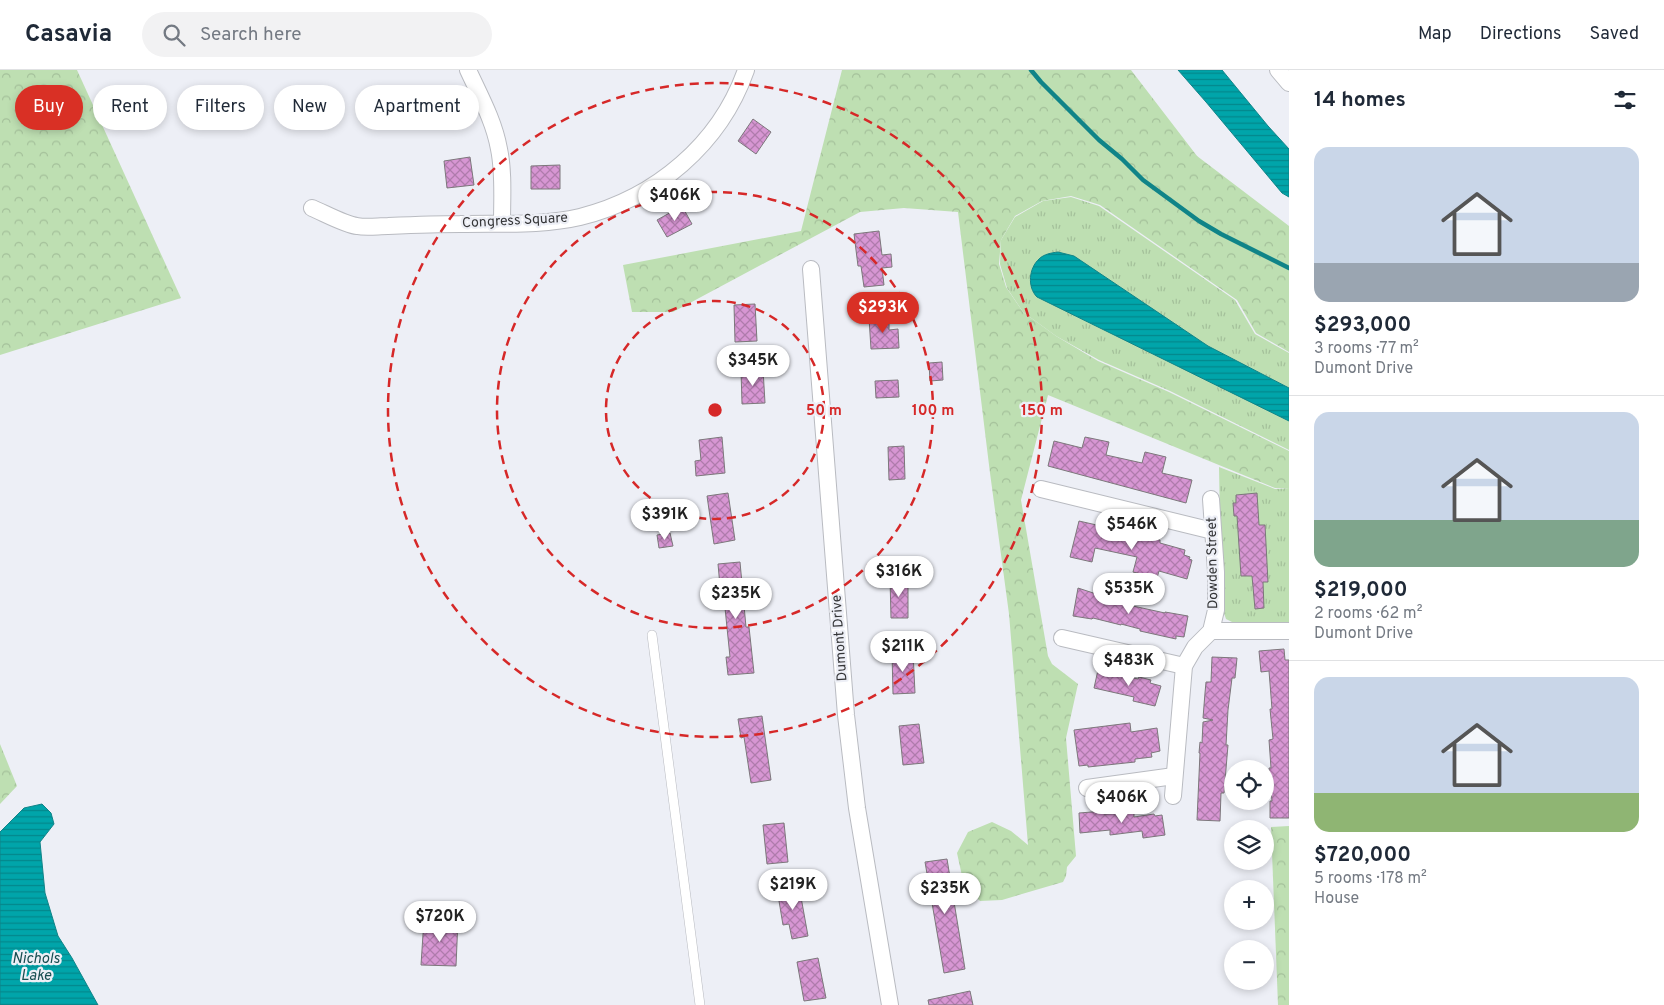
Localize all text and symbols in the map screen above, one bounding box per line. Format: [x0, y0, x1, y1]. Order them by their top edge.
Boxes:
search box [142, 12, 492, 57]
text: Casavia [25, 20, 112, 50]
icon: search [160, 21, 188, 49]
text: Search here [200, 23, 302, 47]
text: Map [1418, 23, 1452, 46]
text: Directions [1480, 23, 1562, 46]
text: Saved [1590, 23, 1639, 46]
chip: Buy [15, 85, 83, 130]
chip: Rent [93, 85, 167, 130]
chip: Filters [177, 85, 264, 130]
chip: New [274, 85, 345, 130]
chip: Apartment [355, 85, 479, 130]
icon: filters [1611, 86, 1639, 114]
text: 14 homes [1314, 87, 1406, 114]
icon: home [1432, 179, 1522, 269]
pin: $406K [640, 180, 710, 222]
text: $406K [649, 186, 701, 206]
street label: Congress Square [462, 210, 568, 232]
pin: $293K [848, 292, 918, 334]
text: $293K [858, 298, 908, 318]
text: $293,000 [1314, 312, 1411, 339]
text: 3 rooms · 77 m² [1314, 339, 1419, 359]
pin: $345K [718, 344, 788, 387]
text: $345K [728, 351, 778, 371]
text: Dumont Drive [1314, 359, 1413, 379]
centre of rings [706, 401, 724, 419]
text: 50 m [806, 402, 842, 421]
text: 100 m [912, 402, 954, 421]
text: 150 m [1021, 402, 1063, 421]
icon: home [1432, 445, 1522, 535]
pin: $391K [630, 498, 700, 541]
text: $391K [642, 505, 688, 525]
pin: $546K [1097, 508, 1167, 551]
text: $546K [1106, 515, 1158, 535]
street label: Dowden Street [1204, 517, 1222, 609]
pin: $316K [864, 556, 934, 598]
text: $316K [876, 562, 922, 582]
pin: $535K [1094, 572, 1164, 615]
text: $219,000 [1314, 577, 1408, 604]
pin: $235K [701, 578, 771, 620]
text: $535K [1104, 579, 1154, 599]
text: $235K [711, 584, 761, 604]
street label: Dumont Drive [828, 594, 852, 682]
text: 2 rooms · 62 m² [1314, 604, 1422, 624]
text: Dumont Drive [1314, 624, 1413, 644]
pin: $211K [868, 630, 938, 673]
text: $211K [881, 637, 925, 657]
pin: $483K [1094, 644, 1164, 687]
text: $483K [1104, 651, 1154, 671]
icon: home [1432, 710, 1522, 800]
map controls [1224, 760, 1274, 990]
button: locate [1224, 760, 1274, 810]
pin: $406K [1087, 782, 1157, 824]
text: $406K [1096, 788, 1148, 808]
button: layers [1224, 820, 1274, 870]
text: $720,000 [1314, 842, 1411, 869]
pin: $219K [758, 868, 828, 911]
text: 5 rooms · 178 m² [1314, 869, 1427, 889]
pin: $235K [910, 872, 980, 915]
text: $219K [770, 875, 817, 895]
text: $235K [920, 879, 970, 899]
button: + [1224, 880, 1274, 930]
text: House [1314, 889, 1359, 909]
pin: $720K [405, 900, 475, 943]
text: $720K [415, 907, 465, 927]
button: − [1224, 940, 1274, 990]
water label: Nichols Lake [12, 950, 60, 986]

